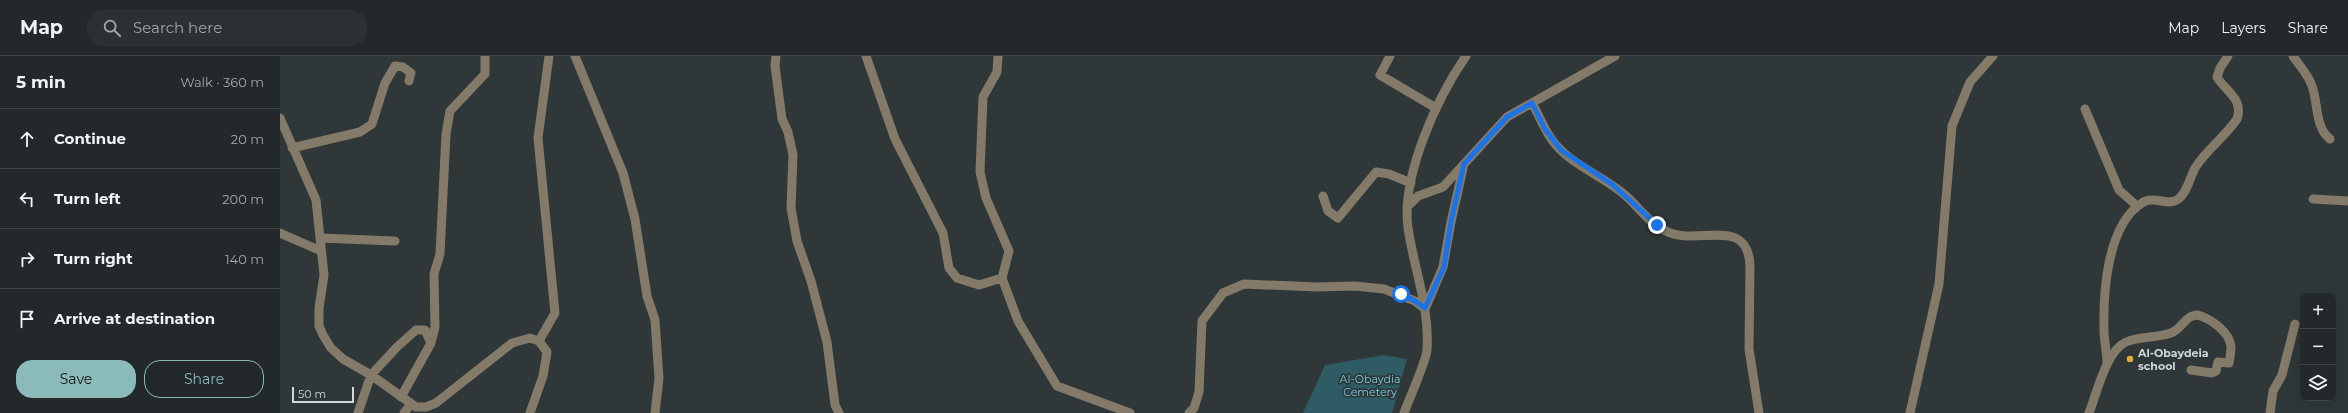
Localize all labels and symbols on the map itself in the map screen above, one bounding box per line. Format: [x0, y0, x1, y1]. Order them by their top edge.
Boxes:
route end [1648, 216, 1666, 234]
route start [1392, 285, 1410, 303]
place label: Al-Obaydeia school [2137, 346, 2209, 373]
marker: Al-Obaydeia school [2125, 354, 2135, 364]
park label: Al-Obaydia Cemetery [1340, 372, 1400, 399]
scale bar [292, 385, 354, 404]

